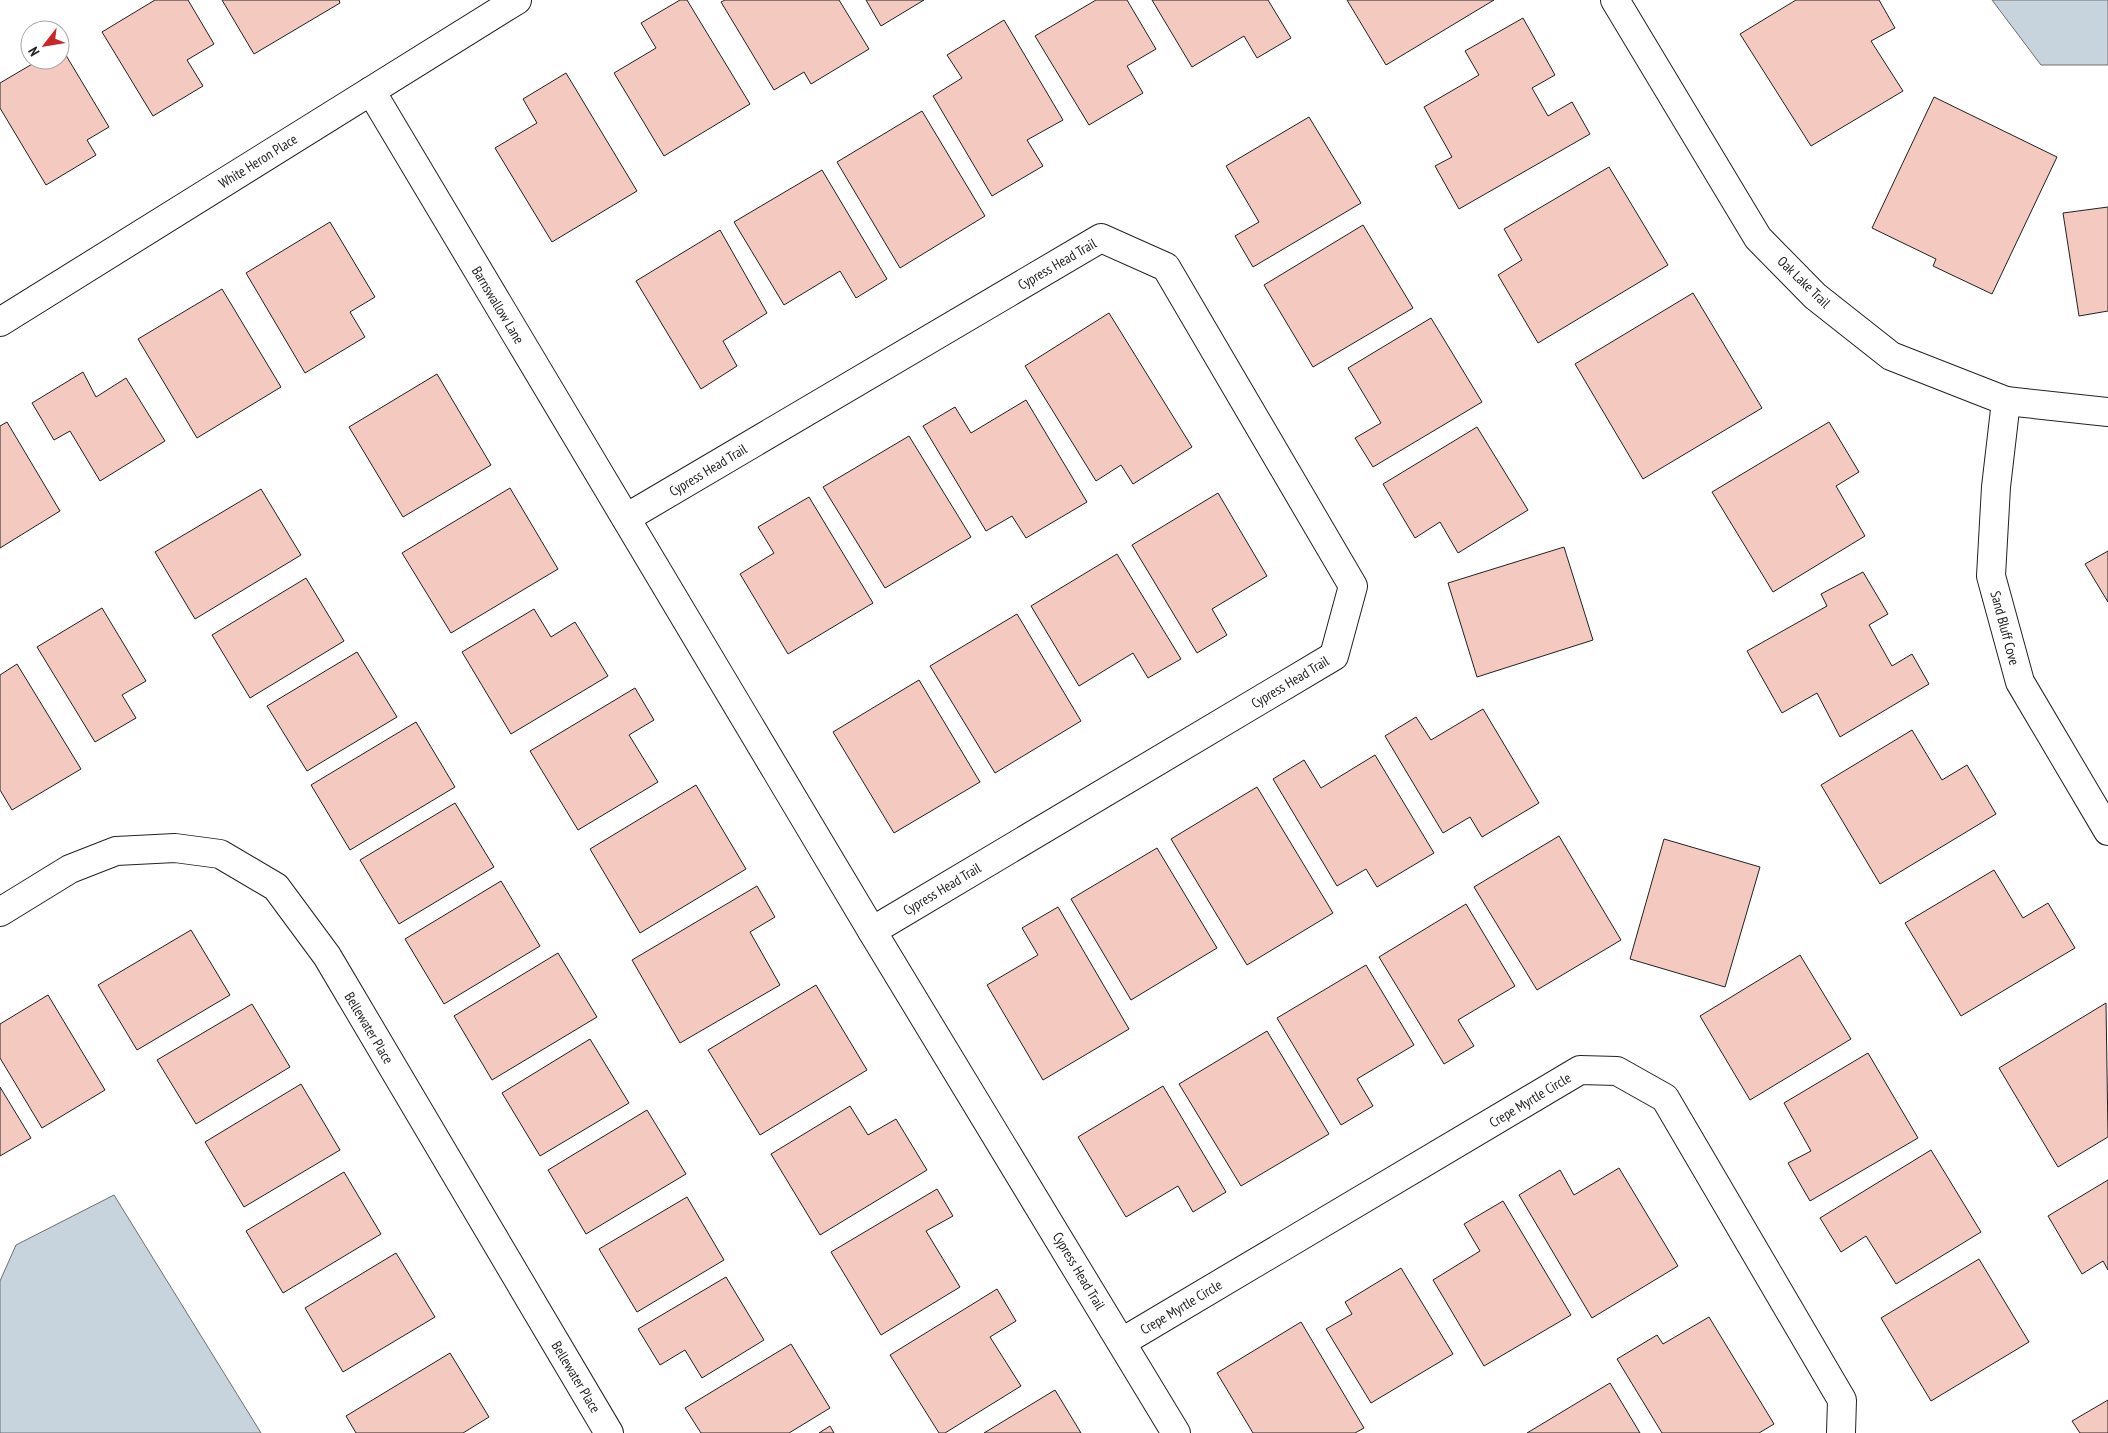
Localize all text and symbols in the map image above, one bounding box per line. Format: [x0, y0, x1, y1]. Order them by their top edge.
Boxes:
north arrow [20, 20, 70, 70]
text: N [24, 44, 44, 60]
street label: White Heron Place [215, 130, 301, 192]
street label: Cypress Head Trail [1015, 234, 1100, 294]
street label: Oak Lake Trail [1774, 252, 1835, 312]
street label: Barnswallow Lane [468, 263, 528, 347]
street label: Cypress Head Trail [666, 439, 751, 500]
street label: Sand Bluff Cove [1986, 589, 2024, 667]
street label: Cypress Head Trail [1248, 651, 1333, 712]
street label: Cypress Head Trail [900, 858, 985, 919]
street label: Bellewater Place [341, 989, 398, 1067]
street label: Crepe Myrtle Circle [1486, 1068, 1574, 1131]
street label: Cypress Head Trail [1049, 1229, 1110, 1314]
street label: Crepe Myrtle Circle [1137, 1275, 1225, 1338]
street label: Bellewater Place [548, 1338, 605, 1416]

